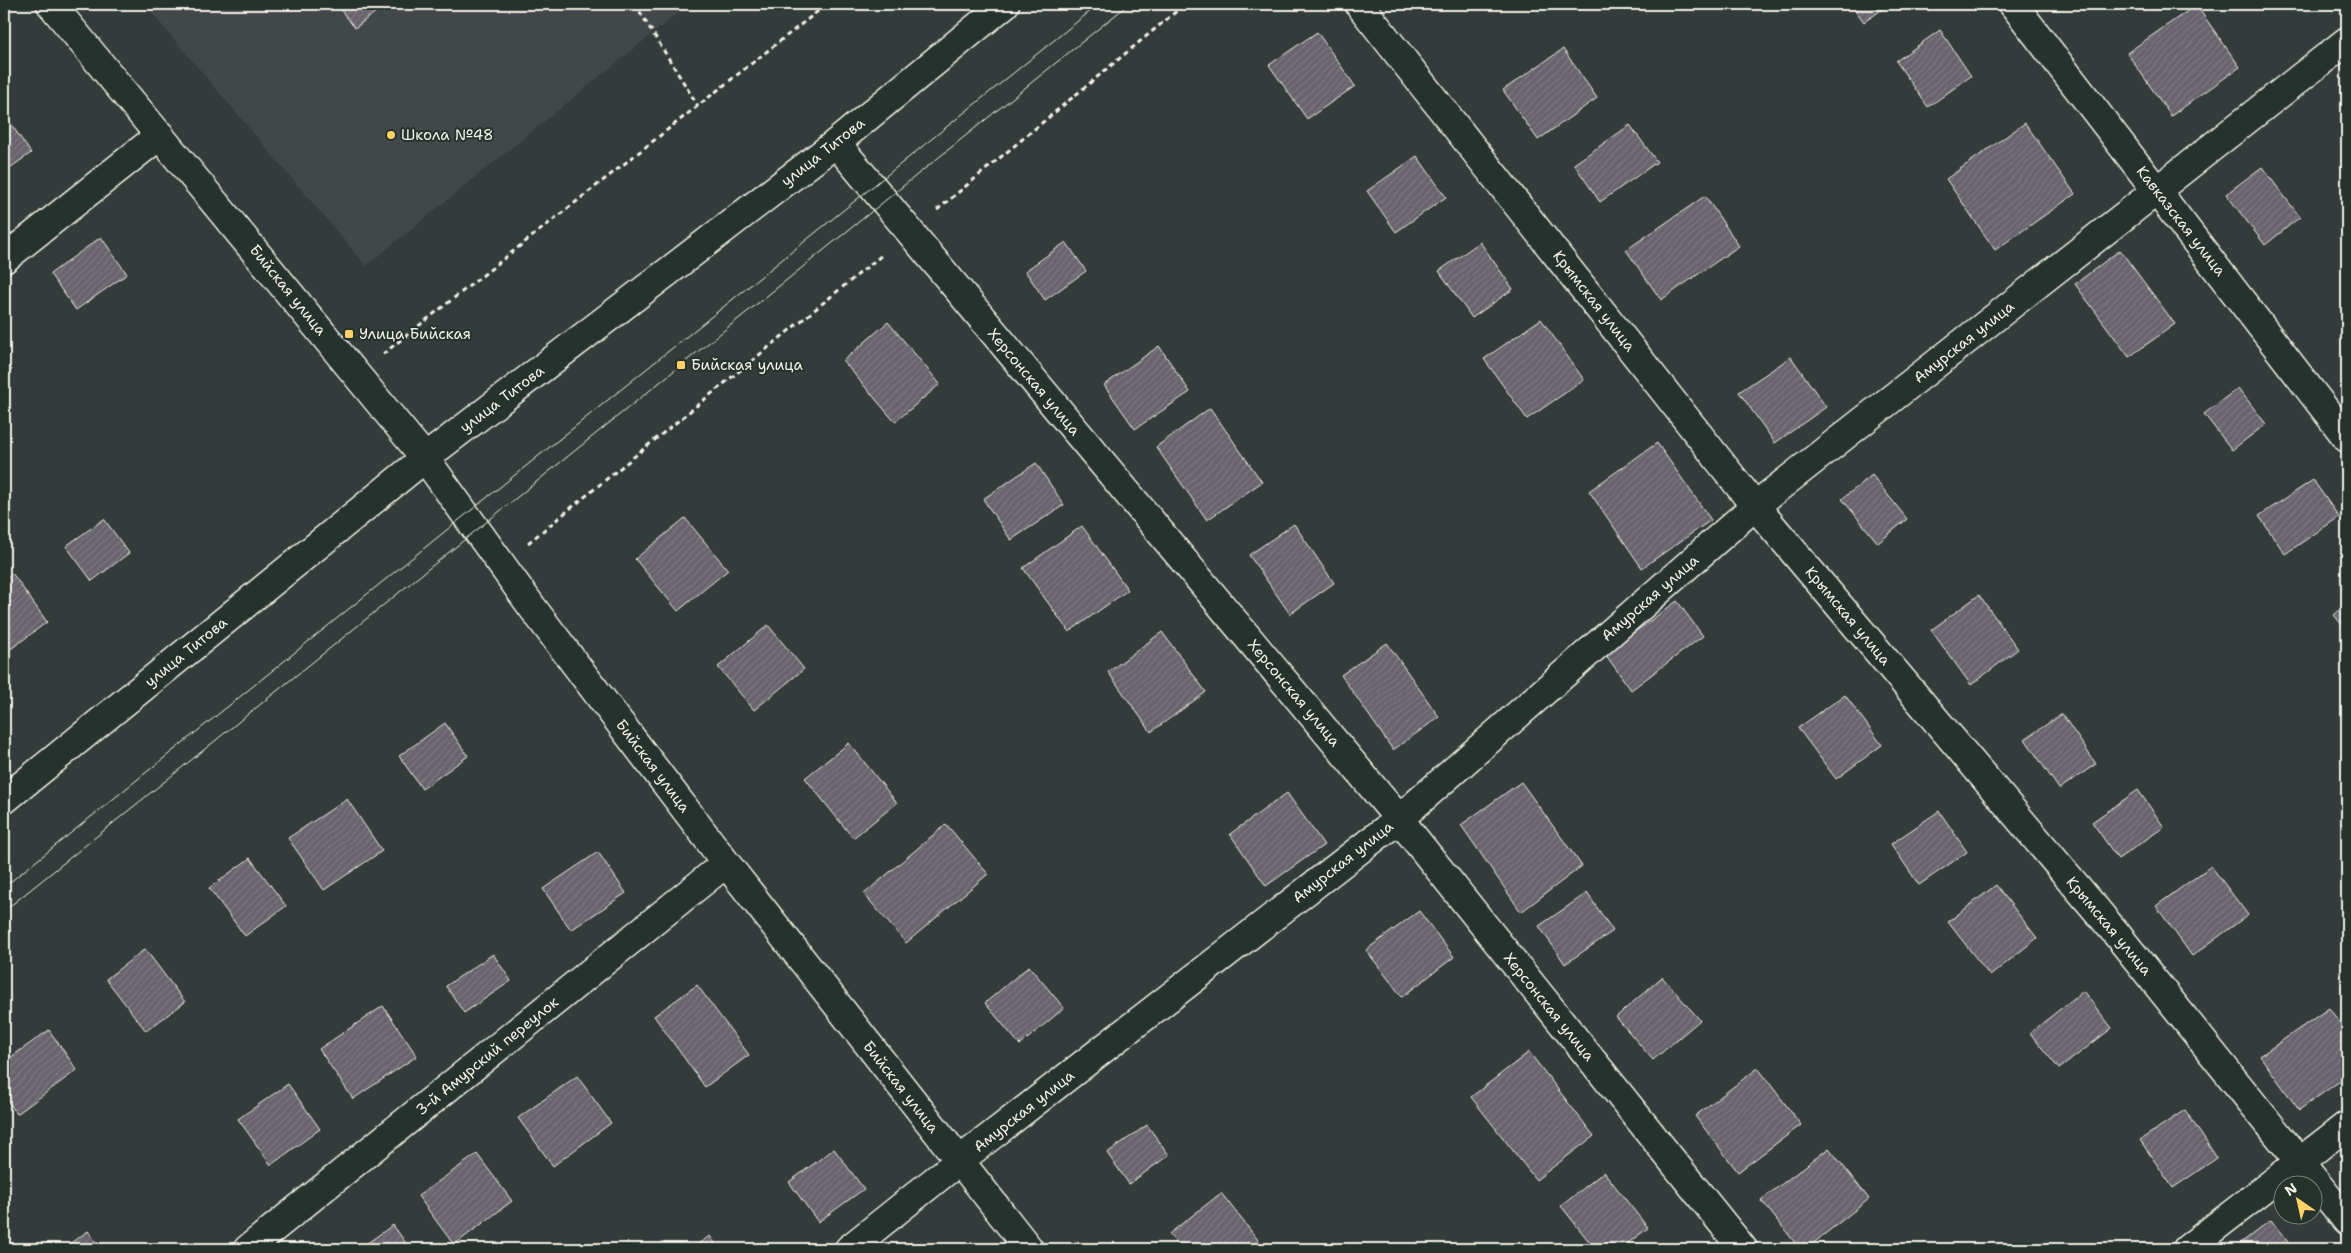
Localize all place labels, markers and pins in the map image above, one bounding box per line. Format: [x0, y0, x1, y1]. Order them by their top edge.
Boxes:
place label: Школа №48 [401, 125, 493, 145]
marker: Школа №48 [385, 129, 397, 141]
place label: Улица Бийская [359, 324, 471, 344]
marker: Улица Бийская [343, 328, 355, 340]
place label: Бийская улица [691, 355, 804, 375]
marker: Бийская улица [675, 359, 687, 371]

